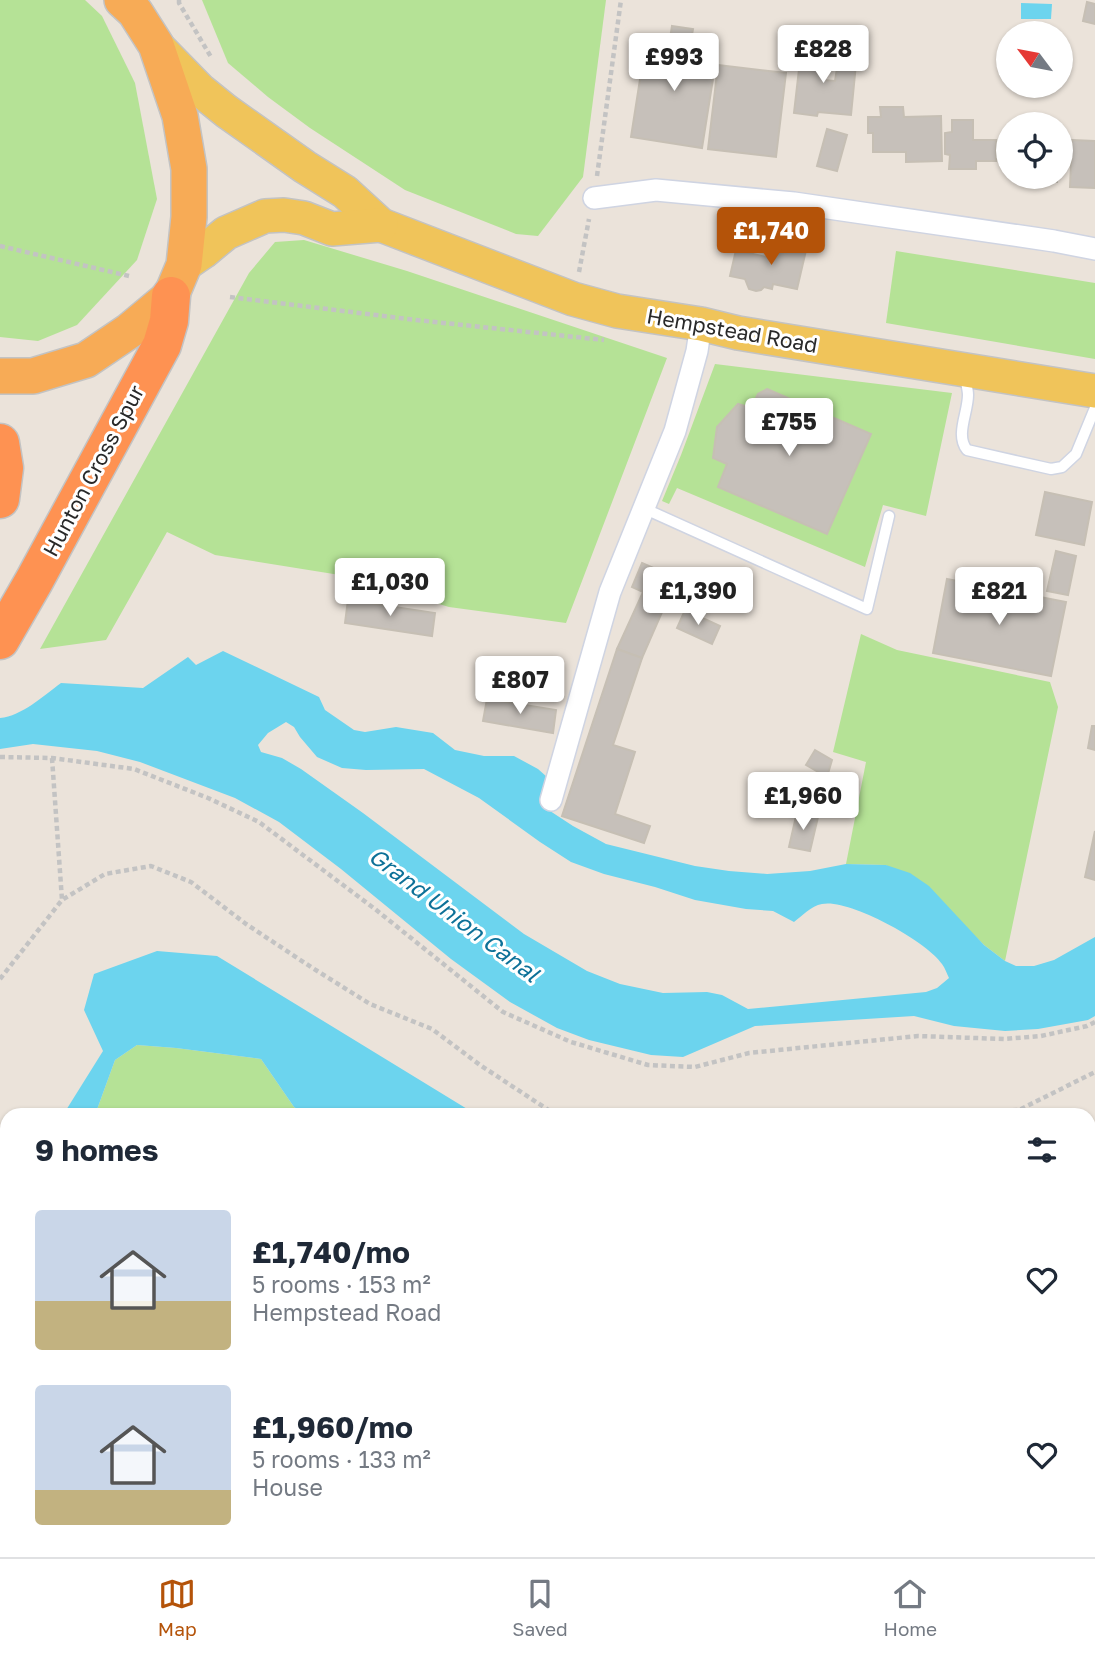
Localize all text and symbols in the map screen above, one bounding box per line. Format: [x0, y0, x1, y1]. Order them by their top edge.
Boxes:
north arrow [996, 21, 1073, 98]
map controls [996, 21, 1073, 189]
pin: £828 [782, 25, 864, 85]
pin: £993 [633, 34, 715, 93]
text: £828 [794, 34, 852, 62]
text: £993 [645, 42, 703, 70]
button: locate [996, 112, 1073, 189]
pin: £1,740 [714, 208, 828, 267]
text: £1,740 [733, 216, 809, 244]
street label: Hempstead Road [645, 302, 820, 358]
street label: Hunton Cross Spur [37, 380, 149, 561]
pin: £755 [748, 398, 830, 458]
text: £755 [761, 407, 817, 435]
pin: £1,030 [333, 558, 447, 618]
text: £1,030 [351, 567, 429, 595]
pin: £1,390 [641, 568, 755, 627]
pin: £821 [958, 568, 1040, 627]
text: £1,390 [659, 576, 737, 604]
text: £821 [971, 576, 1027, 604]
pin: £807 [479, 656, 561, 716]
text: £807 [491, 665, 549, 693]
pin: £1,960 [746, 772, 860, 832]
text: £1,960 [764, 781, 842, 809]
water label: Grand Union Canal [364, 841, 547, 988]
icon: filters [1023, 1131, 1061, 1169]
text: 9 homes [35, 1132, 158, 1168]
text: £1,740/mo [252, 1234, 410, 1270]
icon: home [91, 1238, 175, 1322]
icon: heart [1023, 1261, 1061, 1299]
text: 5 rooms · 153 m² [252, 1270, 431, 1298]
text: Hempstead Road [252, 1298, 441, 1326]
text: £1,960/mo [252, 1409, 413, 1445]
icon: home [91, 1413, 175, 1497]
icon: heart [1023, 1436, 1061, 1474]
text: 5 rooms · 133 m² [252, 1445, 431, 1473]
text: House [252, 1473, 323, 1501]
tab: Map [158, 1575, 197, 1640]
tab: Saved [512, 1575, 568, 1640]
tab: Home [883, 1575, 937, 1640]

